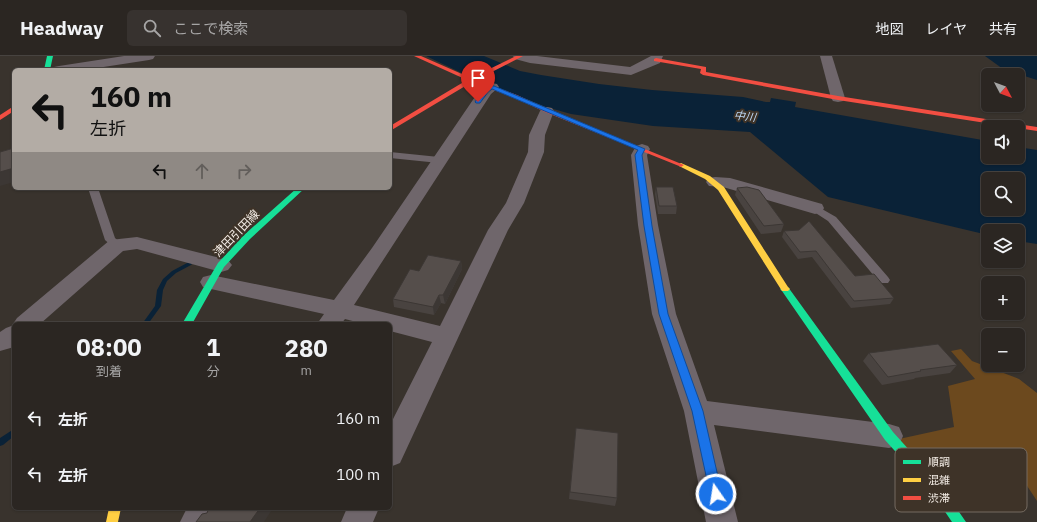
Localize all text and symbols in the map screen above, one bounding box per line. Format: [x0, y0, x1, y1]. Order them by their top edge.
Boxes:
search box [127, 10, 407, 46]
text: Headway [20, 16, 103, 40]
icon: search [141, 17, 163, 39]
text: ここで検索 [173, 19, 248, 38]
text: 地図 [875, 20, 903, 38]
text: レイヤ [925, 20, 967, 38]
text: 共有 [989, 20, 1017, 38]
pin [461, 61, 495, 102]
icon: arrive [467, 67, 489, 89]
north arrow [981, 68, 1025, 112]
map controls [981, 68, 1025, 372]
text: 160 m [90, 78, 172, 115]
icon: left [24, 84, 76, 136]
water label: 中川 [733, 108, 758, 124]
text: 左折 [90, 117, 126, 140]
button: sound [981, 120, 1025, 164]
icon: left [149, 160, 171, 182]
icon: ahead [191, 160, 213, 182]
icon: right [233, 160, 255, 182]
button: search [981, 172, 1025, 216]
street label: 津田引田線 [210, 206, 262, 260]
button: layers [981, 224, 1025, 268]
button: + [981, 276, 1025, 320]
button: − [981, 328, 1025, 372]
text: 08:00 [76, 331, 142, 363]
text: 1 [206, 331, 220, 363]
text: 280 [285, 332, 328, 364]
text: m [300, 362, 312, 379]
text: 到着 [96, 363, 122, 380]
text: 分 [207, 363, 220, 380]
icon: left [24, 407, 46, 429]
text: 160 m [336, 409, 380, 428]
text: 左折 [58, 410, 88, 429]
legend [895, 448, 1027, 512]
text: 順調 [928, 455, 950, 469]
icon: left [24, 463, 46, 485]
text: 100 m [336, 465, 380, 484]
text: 左折 [58, 466, 88, 485]
position arrow [695, 473, 737, 515]
text: 混雑 [928, 473, 950, 487]
text: 渋滞 [928, 491, 950, 505]

